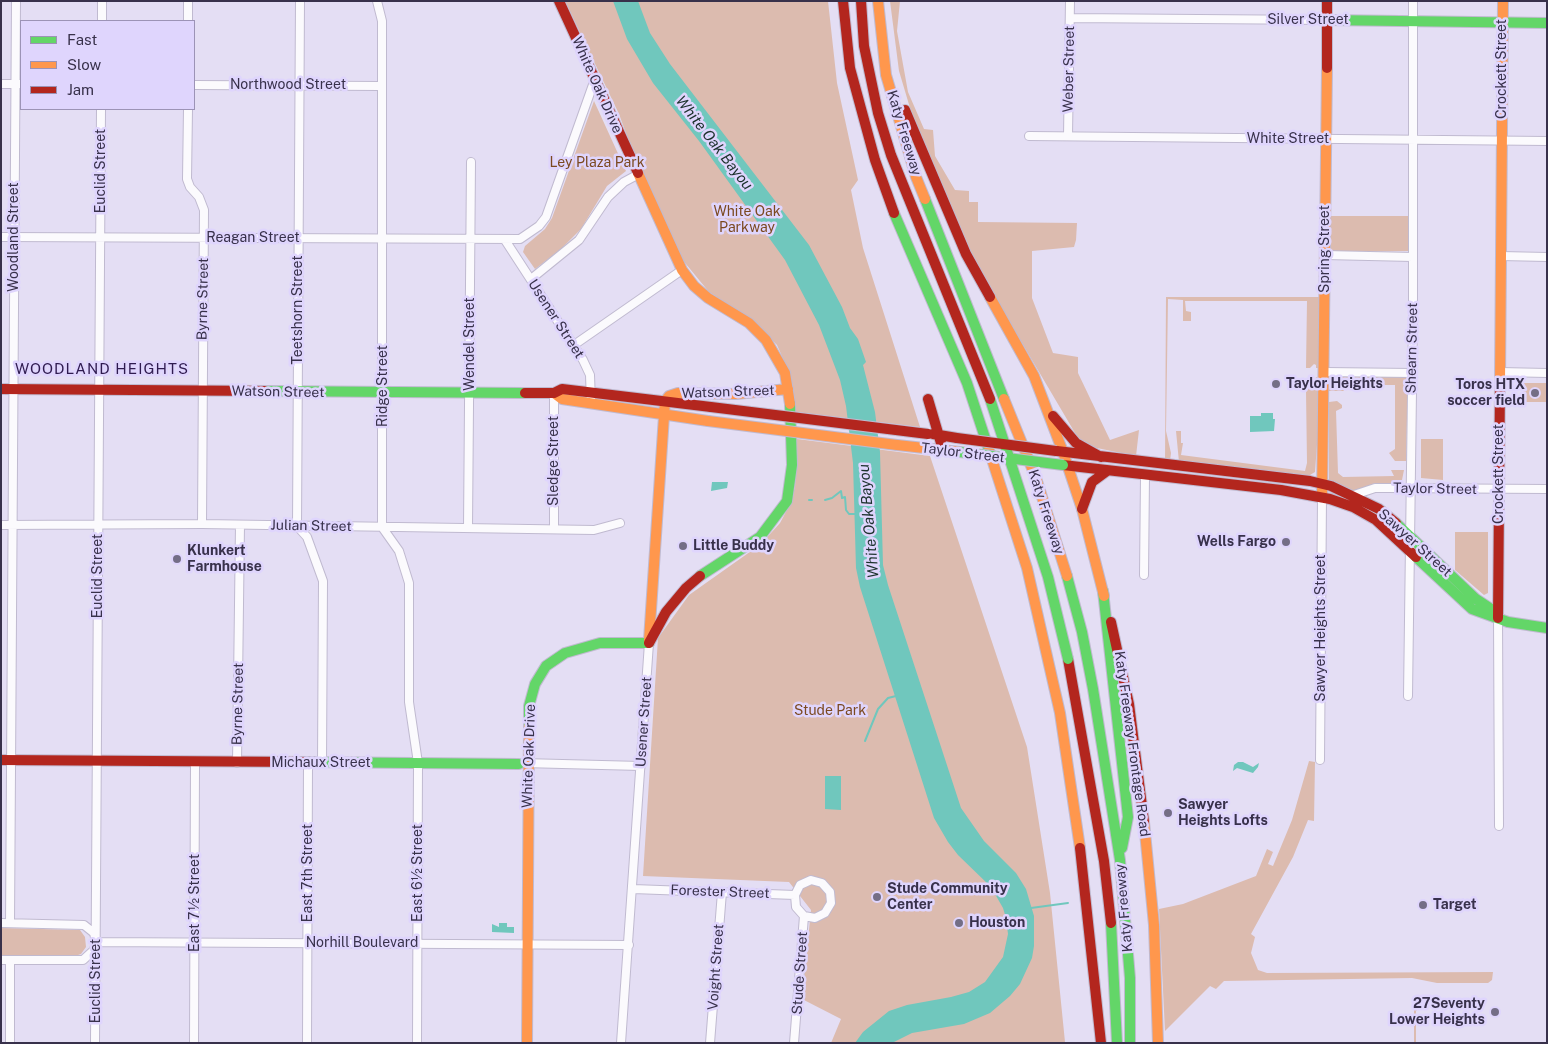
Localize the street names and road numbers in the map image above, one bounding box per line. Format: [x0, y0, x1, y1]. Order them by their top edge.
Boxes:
street label: Silver Street [1267, 12, 1349, 28]
street label: Crockett Street [1494, 19, 1510, 119]
street label: Weber Street [1060, 26, 1078, 112]
street label: White Oak Drive [568, 34, 626, 136]
street label: Northwood Street [230, 77, 346, 93]
street label: Katy Freeway [883, 88, 925, 178]
street label: Euclid Street [93, 129, 109, 213]
street label: White Street [1247, 131, 1329, 147]
street label: Woodland Street [6, 182, 22, 292]
street label: Spring Street [1317, 205, 1333, 293]
street label: Reagan Street [206, 230, 300, 246]
street label: Teetshorn Street [290, 255, 306, 365]
street label: Byrne Street [194, 258, 212, 340]
street label: Usener Street [524, 276, 588, 362]
street label: Wendel Street [462, 297, 478, 391]
street label: Shearn Street [1403, 302, 1421, 394]
street label: Ridge Street [375, 345, 391, 427]
street label: Watson Street [681, 382, 775, 402]
street label: Watson Street [231, 383, 325, 401]
street label: Sledge Street [546, 416, 562, 506]
street label: Crockett Street [1491, 424, 1507, 524]
street label: Taylor Street [920, 440, 1006, 466]
street label: Katy Freeway [1024, 467, 1068, 557]
street label: Taylor Street [1393, 480, 1477, 498]
street label: Sawyer Street [1375, 506, 1455, 580]
street label: Julian Street [270, 517, 352, 535]
street label: Euclid Street [90, 534, 106, 618]
street label: Sawyer Heights Street [1313, 554, 1329, 702]
street label: Katy Freeway Frontage Road [1111, 650, 1153, 838]
street label: Byrne Street [229, 663, 247, 745]
street label: Usener Street [632, 676, 656, 768]
street label: White Oak Drive [519, 704, 539, 808]
street label: Michaux Street [271, 755, 371, 771]
street label: East 7th Street [300, 824, 316, 922]
street label: East 6½ Street [410, 824, 426, 922]
street label: East 7½ Street [187, 854, 203, 952]
street label: Katy Freeway [1112, 863, 1136, 953]
street label: Forester Street [670, 882, 770, 902]
street label: Voight Street [705, 923, 727, 1011]
street label: Stude Street [789, 931, 811, 1015]
street label: Norhill Boulevard [306, 935, 418, 951]
street label: Euclid Street [88, 939, 104, 1023]

